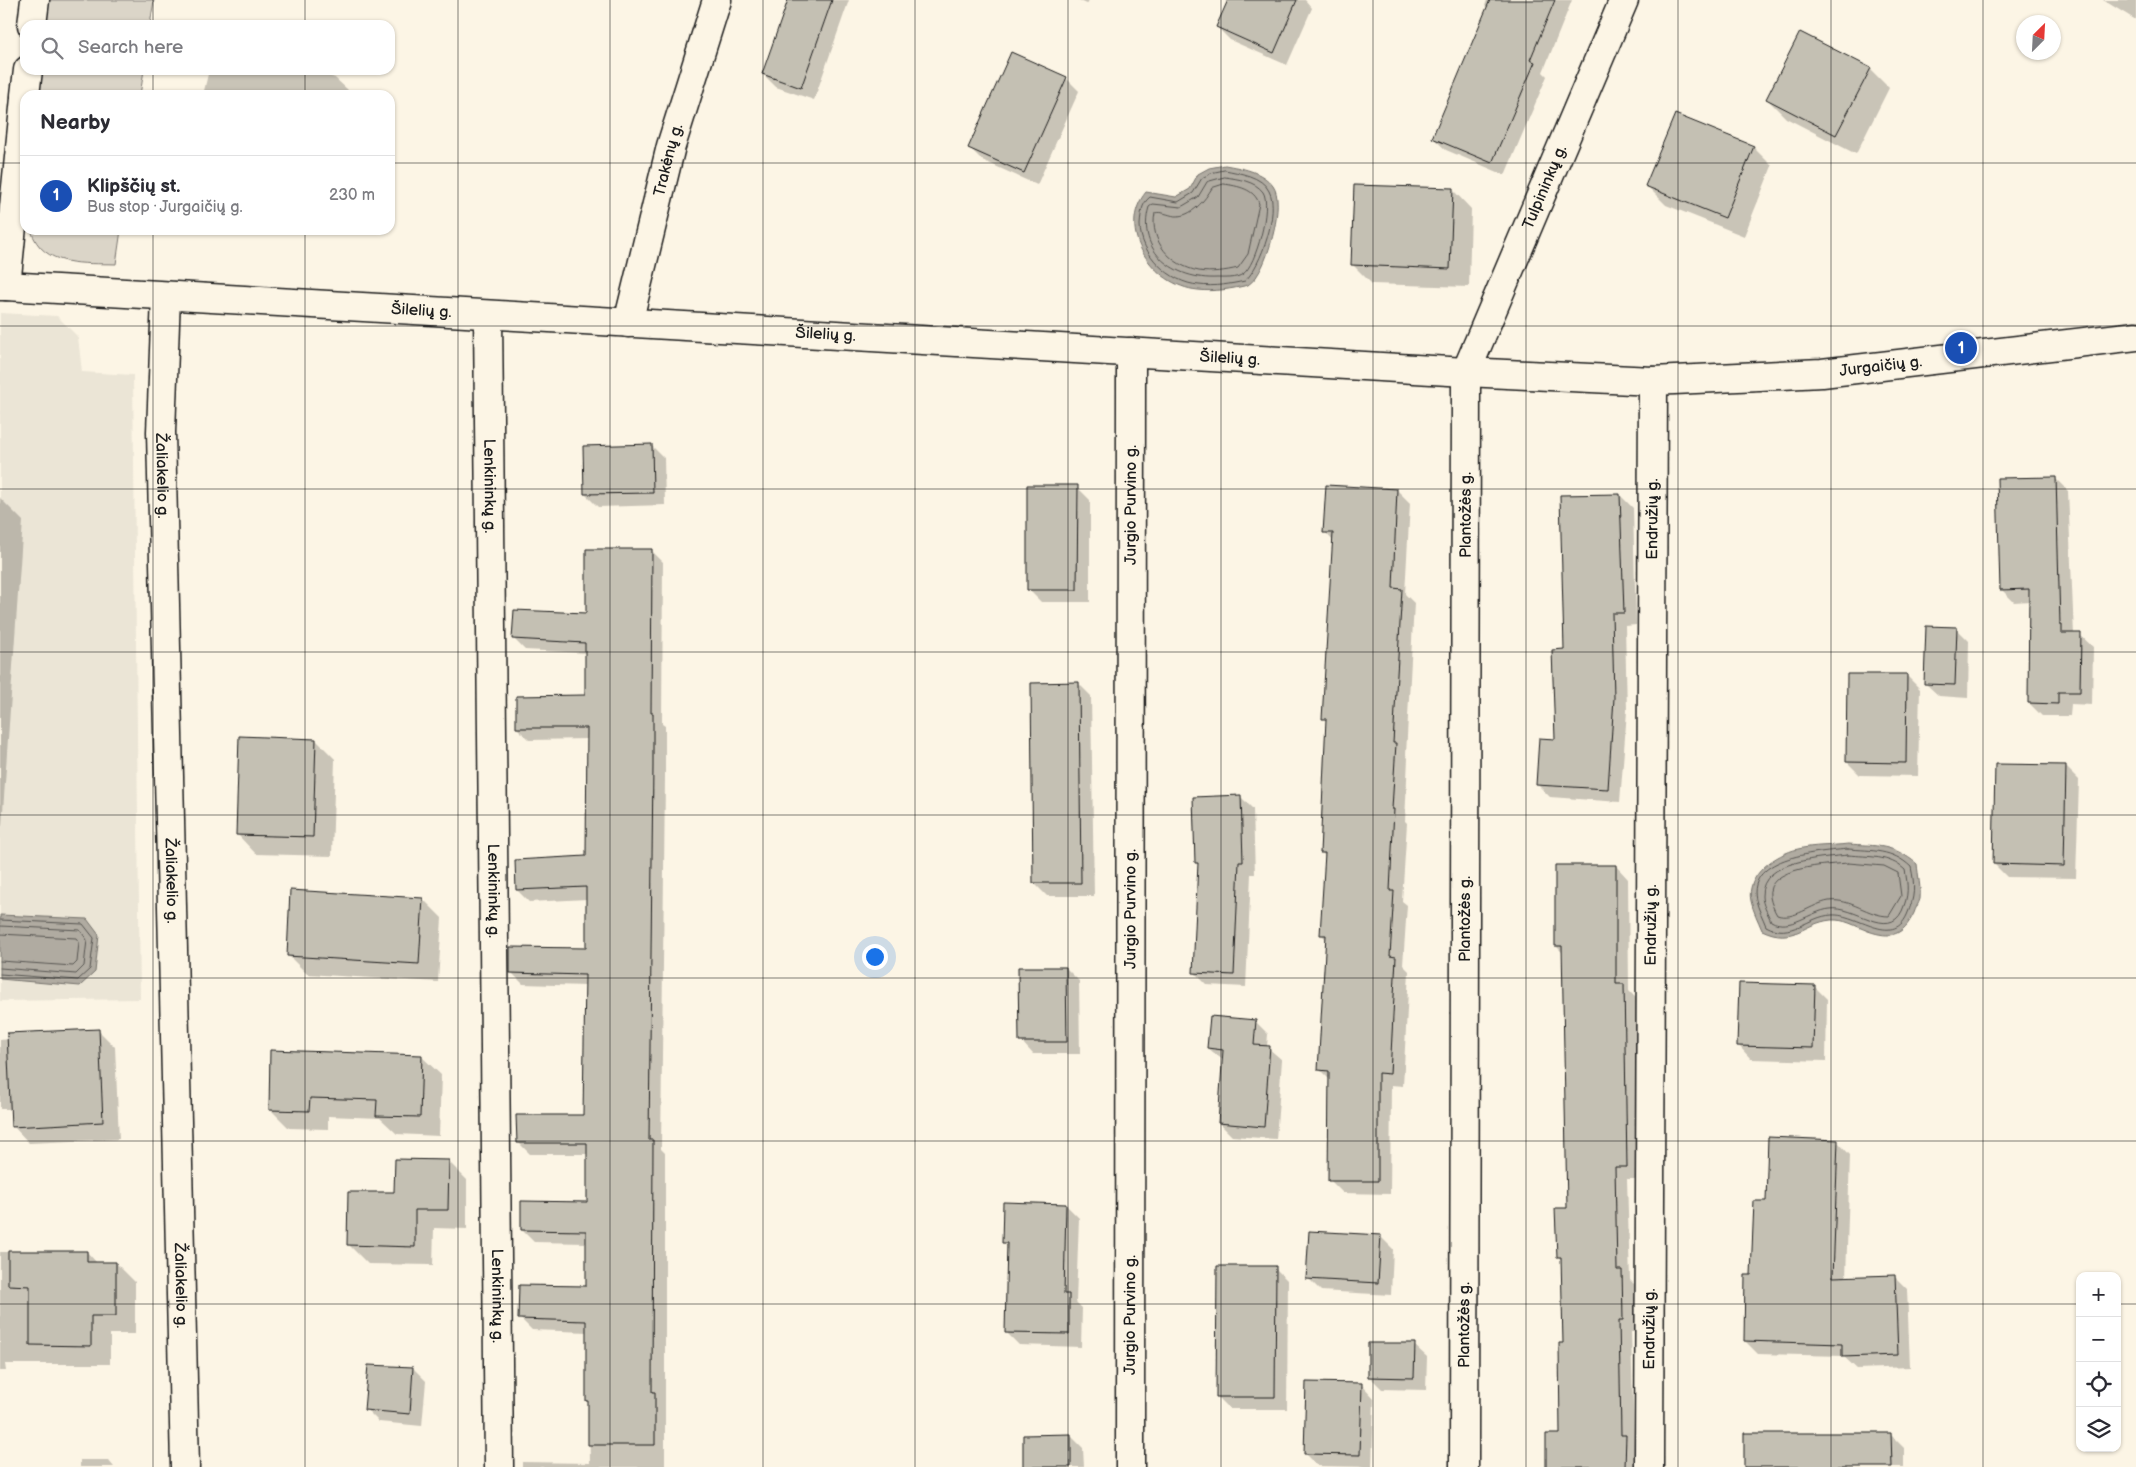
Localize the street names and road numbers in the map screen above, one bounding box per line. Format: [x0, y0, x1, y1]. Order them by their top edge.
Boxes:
street label: Trakėnų g. [650, 121, 687, 198]
street label: Tulpininkų g. [1518, 142, 1571, 232]
street label: Šilelių g. [390, 297, 452, 322]
street label: Šilelių g. [795, 321, 856, 346]
street label: Šilelių g. [1199, 345, 1261, 369]
street label: Jurgaičių g. [1838, 352, 1923, 380]
street label: Žaliakelio g. [152, 432, 173, 519]
street label: Lenkininkų g. [480, 439, 500, 533]
street label: Jurgio Purvino g. [1121, 445, 1140, 565]
street label: Plantožės g. [1456, 472, 1475, 558]
street label: Endružių g. [1643, 478, 1662, 560]
street label: Žaliakelio g. [161, 837, 182, 924]
street label: Lenkininkų g. [484, 844, 503, 938]
street label: Jurgio Purvino g. [1121, 849, 1140, 969]
street label: Plantožės g. [1455, 876, 1475, 962]
street label: Endružių g. [1641, 884, 1661, 966]
street label: Žaliakelio g. [170, 1242, 192, 1329]
street label: Lenkininkų g. [487, 1249, 507, 1343]
street label: Jurgio Purvino g. [1121, 1255, 1140, 1375]
street label: Plantožės g. [1455, 1282, 1474, 1368]
street label: Endružių g. [1640, 1288, 1659, 1370]

